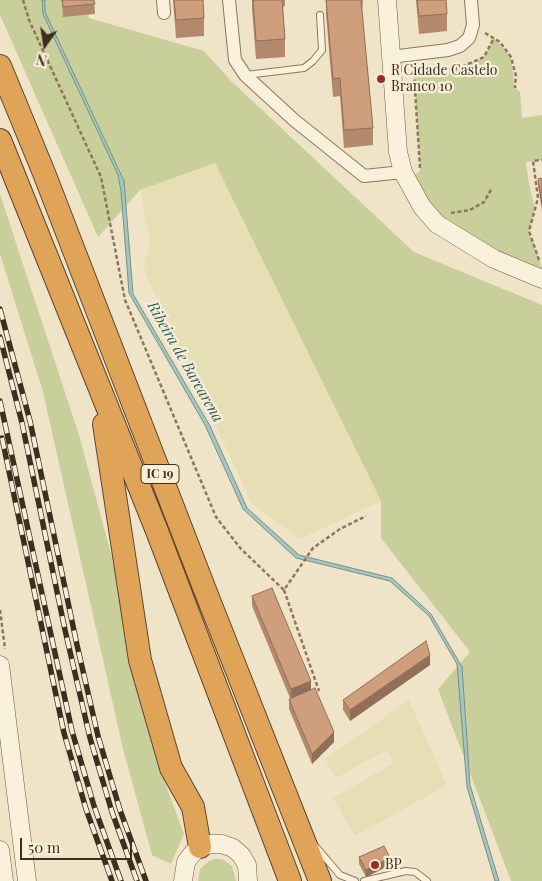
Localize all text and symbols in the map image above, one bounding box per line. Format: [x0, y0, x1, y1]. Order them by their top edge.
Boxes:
north arrow [20, 20, 70, 70]
text: N [34, 50, 49, 70]
place label: R Cidade Castelo Branco 10 [391, 63, 498, 95]
marker: R Cidade Castelo Branco 10 [375, 73, 387, 85]
water label: Ribeira de Barcarena [143, 298, 227, 426]
road number: IC 19 [141, 464, 179, 484]
scale bar [22, 828, 135, 860]
text: 50 m [28, 837, 60, 857]
place label: BP [385, 857, 402, 873]
marker: BP [369, 859, 381, 871]

